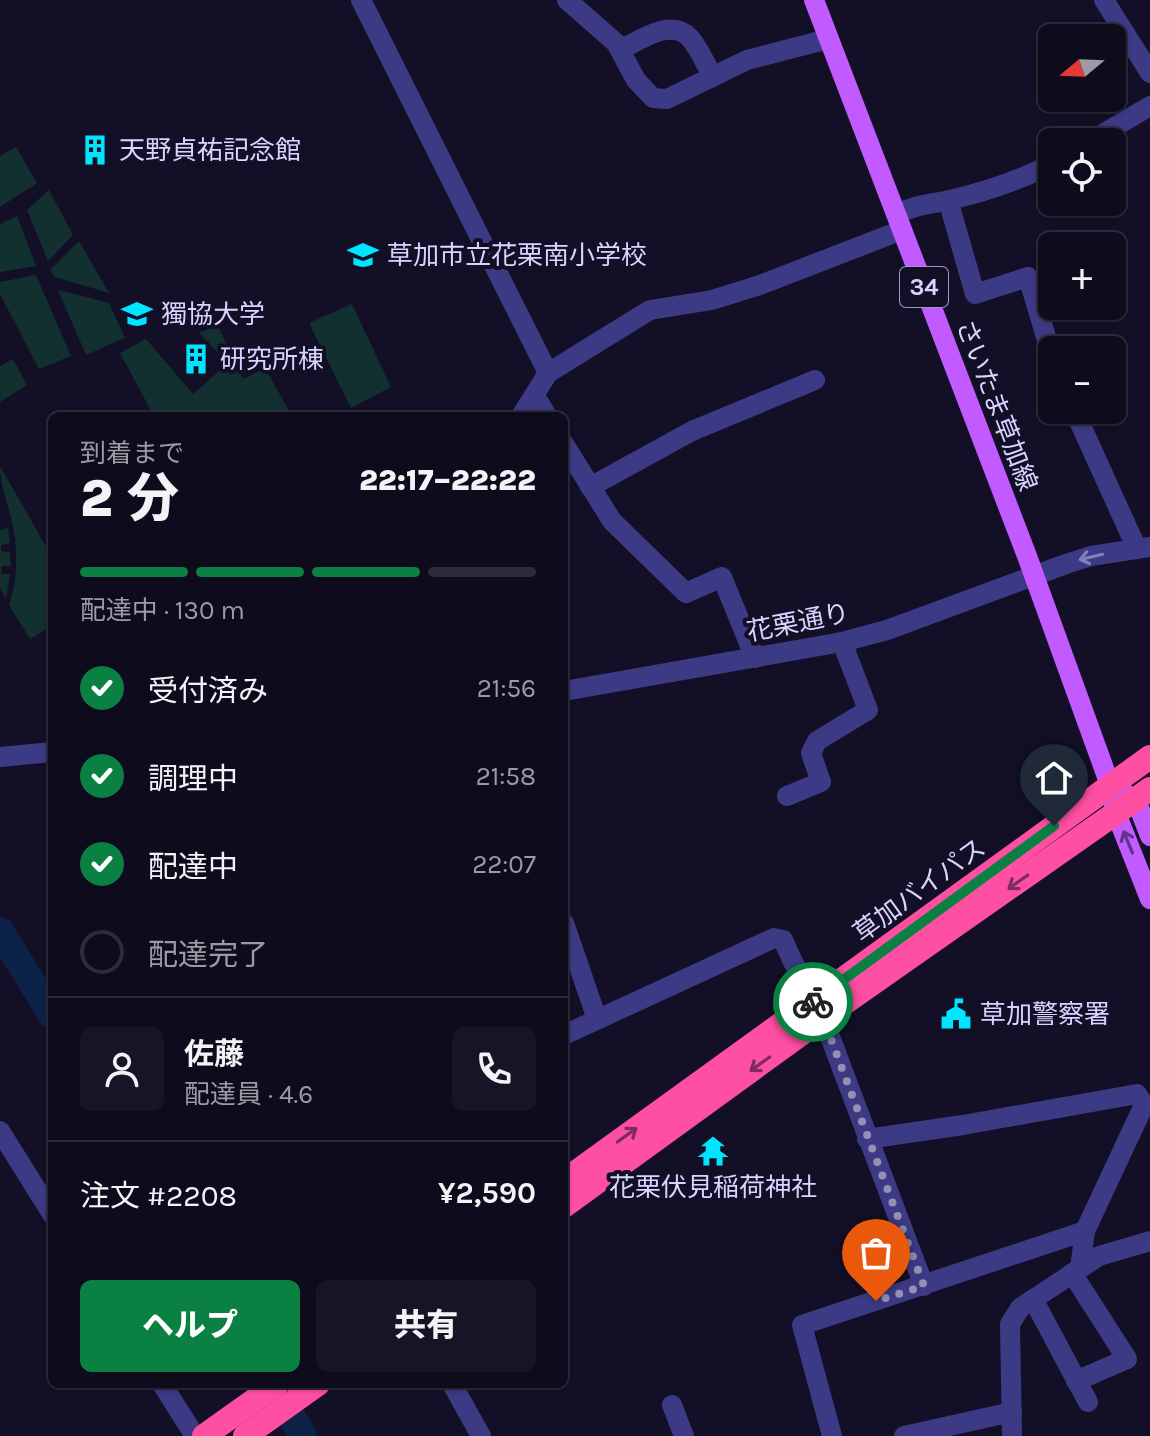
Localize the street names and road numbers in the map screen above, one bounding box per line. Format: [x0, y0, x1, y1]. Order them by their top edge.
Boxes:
road number: 34 [900, 267, 948, 307]
street label: さいたま草加線 [950, 315, 1043, 495]
street label: 花栗通り [744, 597, 852, 648]
street label: 草加バイパス [847, 832, 991, 949]

